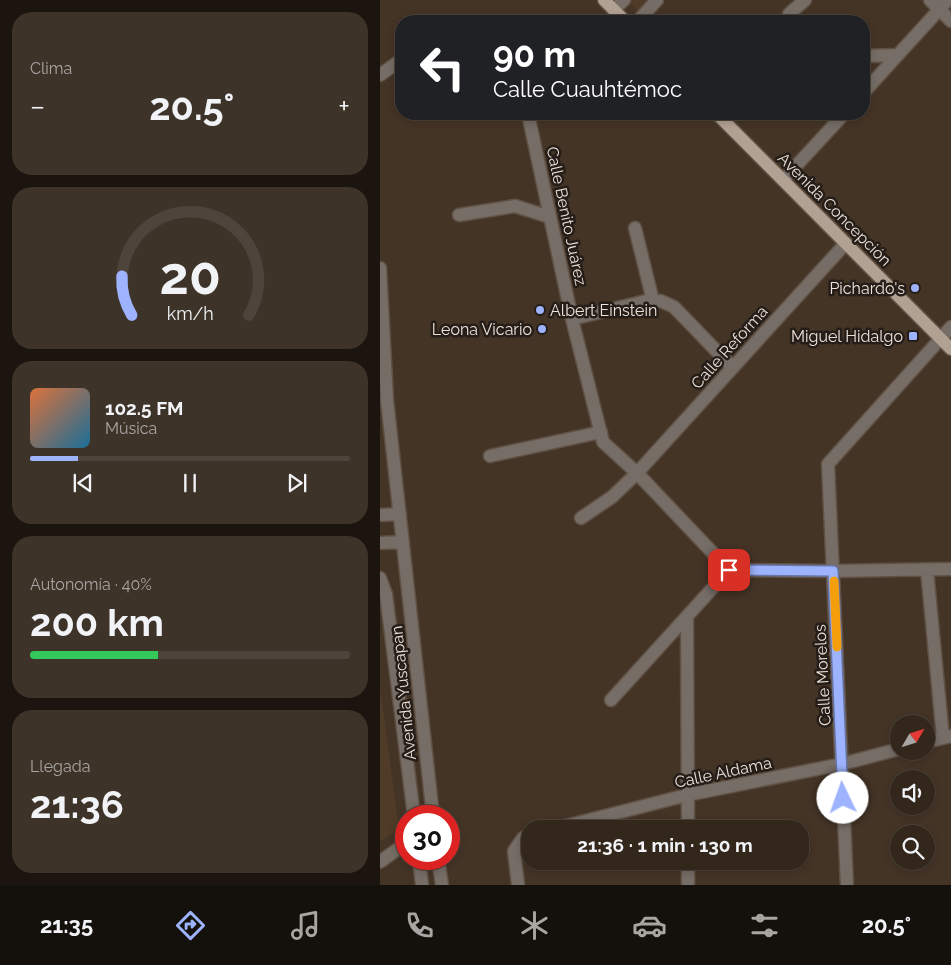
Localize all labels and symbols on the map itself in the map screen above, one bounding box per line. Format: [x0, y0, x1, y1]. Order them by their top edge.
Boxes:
street label: Calle Benito Juárez [543, 145, 591, 287]
street label: Avenida Concepción [774, 149, 895, 270]
place label: Pichardo's [829, 279, 905, 298]
marker: Pichardo's [909, 282, 921, 294]
place label: Albert Einstein [550, 301, 657, 320]
street label: Calle Reforma [687, 302, 772, 393]
marker: Albert Einstein [534, 304, 546, 316]
place label: Leona Vicario [432, 320, 532, 339]
marker: Leona Vicario [536, 323, 548, 335]
place label: Miguel Hidalgo [791, 327, 903, 346]
marker: Miguel Hidalgo [907, 330, 919, 342]
pin [708, 549, 750, 591]
street label: Calle Morelos [810, 623, 835, 726]
street label: Avenida Yuscapan [387, 625, 420, 761]
north arrow [890, 715, 935, 760]
street label: Calle Aldama [673, 753, 773, 792]
position arrow [816, 771, 868, 823]
speed limit sign: 30 [395, 805, 460, 870]

